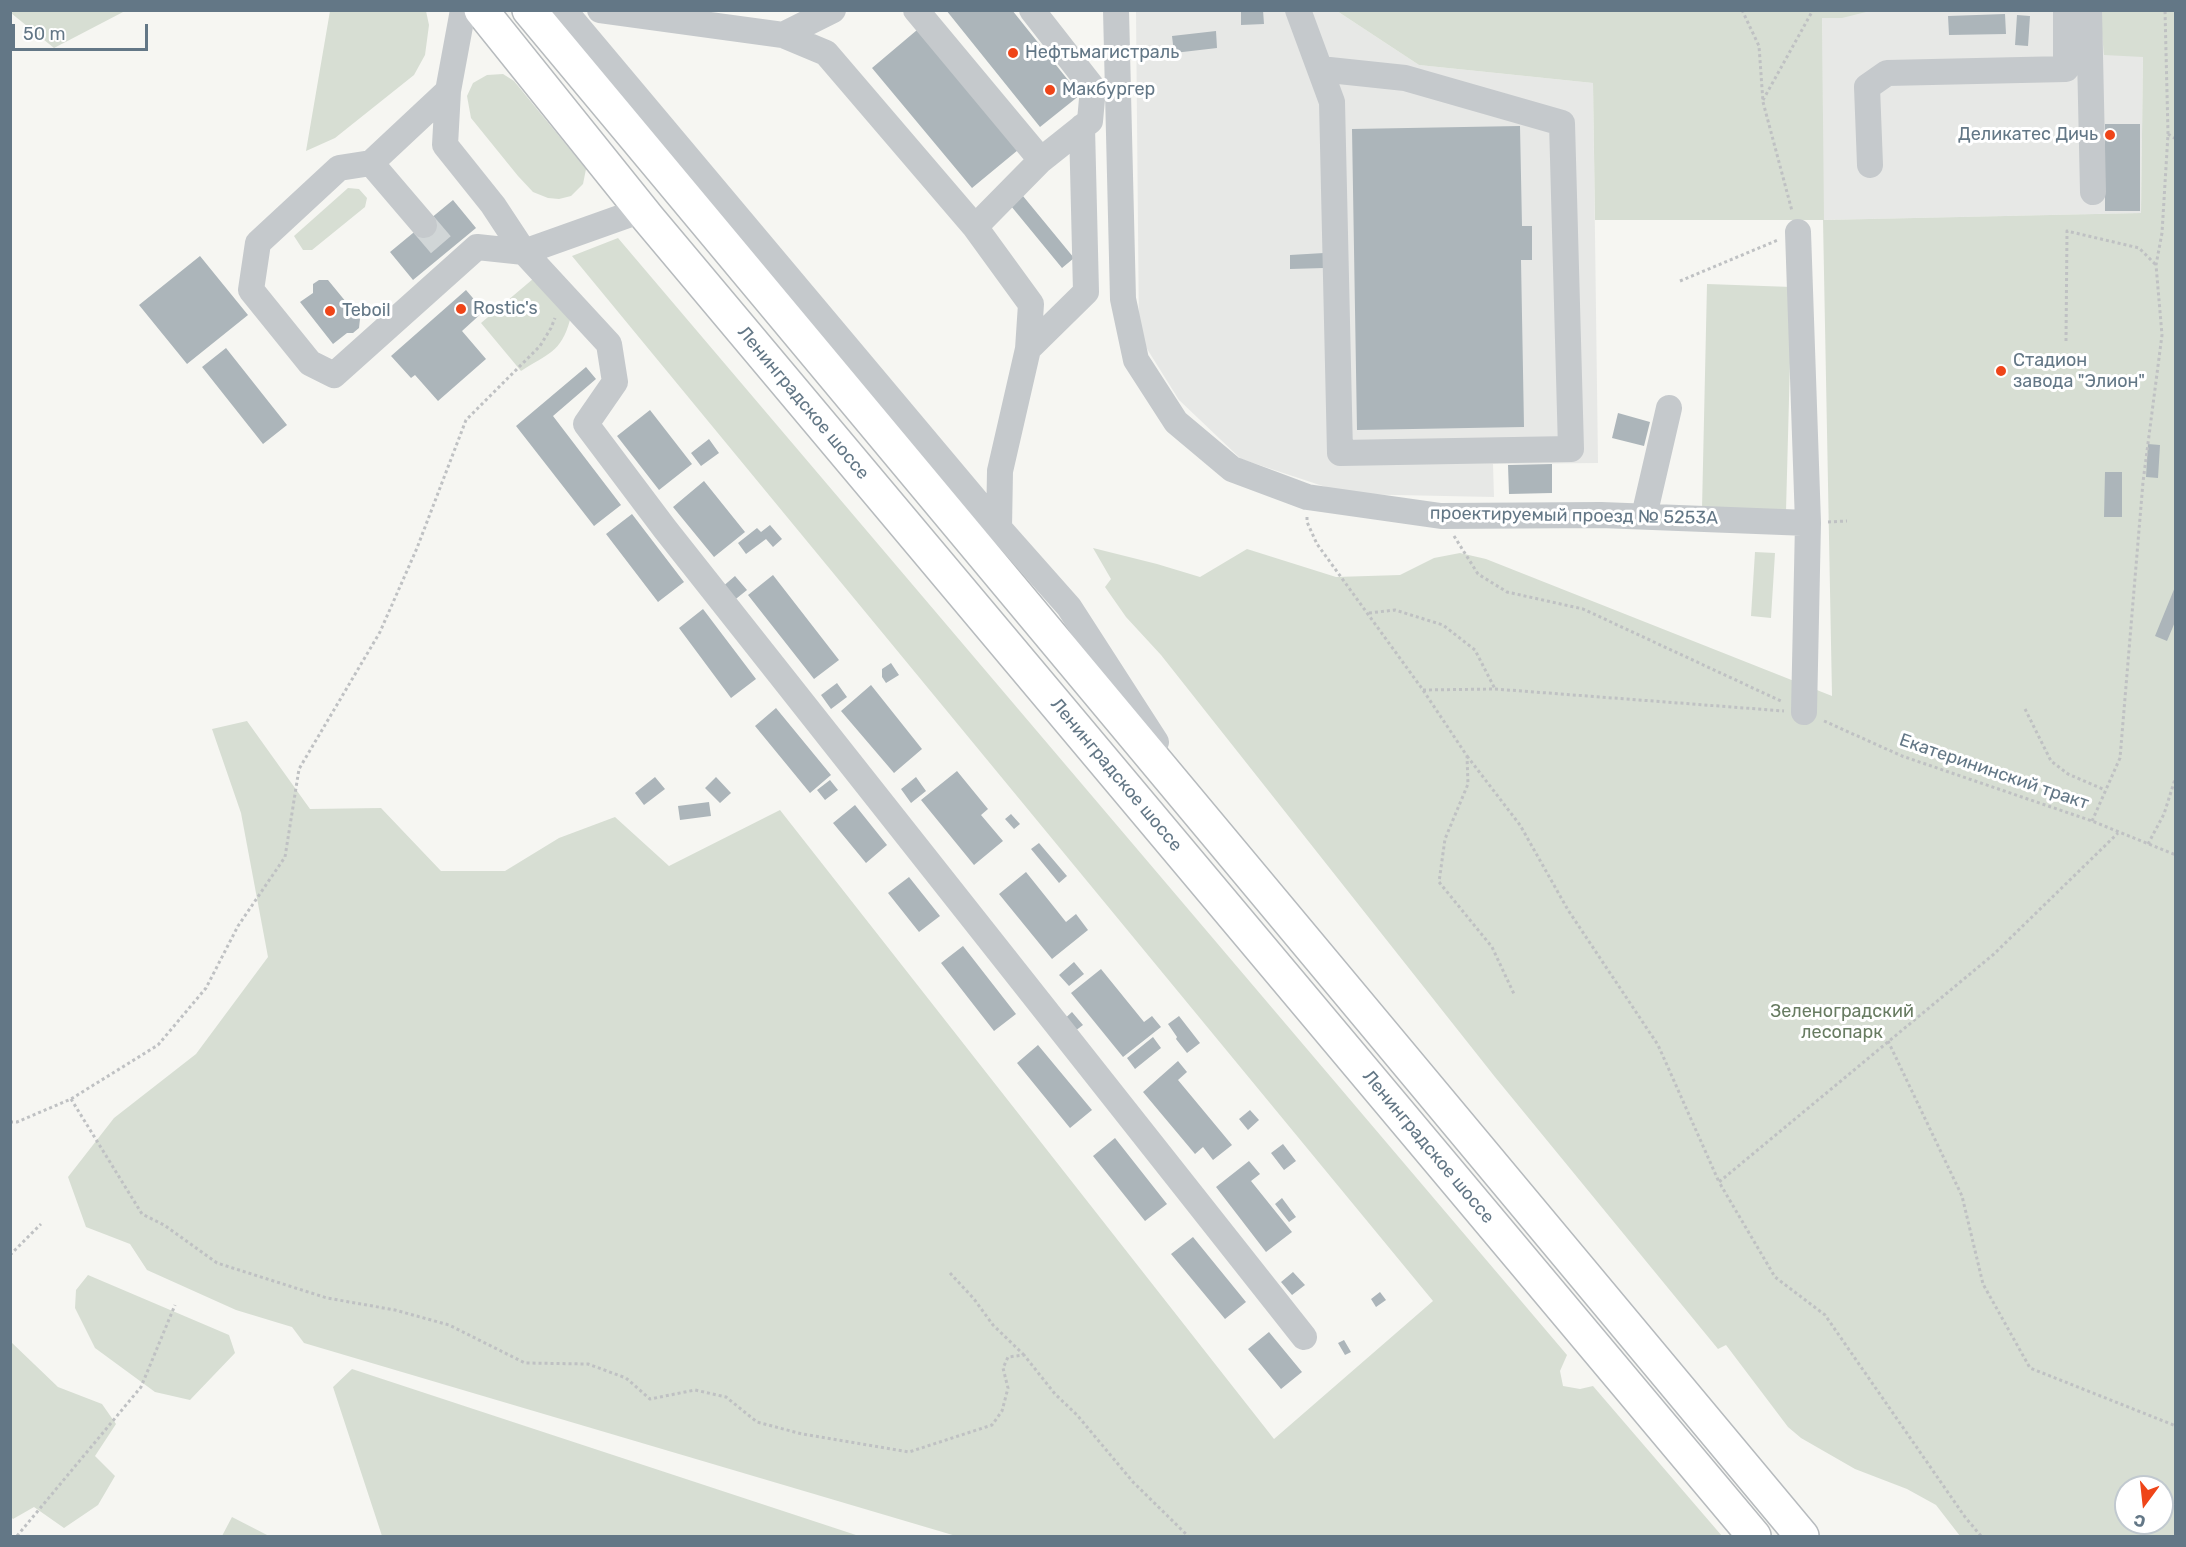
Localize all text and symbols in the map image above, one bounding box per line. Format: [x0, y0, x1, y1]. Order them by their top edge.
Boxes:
scale bar [15, 12, 152, 50]
text: 50 m [23, 23, 66, 45]
place label: Нефтьмагистраль [1025, 42, 1179, 64]
marker: Нефтьмагистраль [1006, 46, 1020, 60]
place label: Макбургер [1062, 79, 1155, 101]
marker: Макбургер [1043, 83, 1057, 97]
place label: Деликатес Дичь [1958, 124, 2098, 146]
marker: Деликатес Дичь [2103, 128, 2117, 142]
place label: Rostic's [473, 298, 538, 320]
place label: Teboil [342, 300, 391, 322]
marker: Rostic's [454, 302, 468, 316]
marker: Teboil [323, 304, 337, 318]
street label: Ленинградское шоссе [733, 322, 873, 484]
place label: Стадион завода "Элион" [2013, 350, 2145, 392]
marker: Стадион завода "Элион" [1994, 364, 2008, 378]
street label: проектируемый проезд № 5253А [1430, 503, 1718, 529]
street label: Ленинградское шоссе [1046, 694, 1186, 856]
street label: Екатерининский тракт [1896, 729, 2092, 815]
park label: Зеленоградский лесопарк [1770, 1001, 1914, 1044]
street label: Ленинградское шоссе [1358, 1066, 1498, 1228]
north arrow [2114, 1475, 2174, 1535]
text: С [2132, 1510, 2148, 1532]

